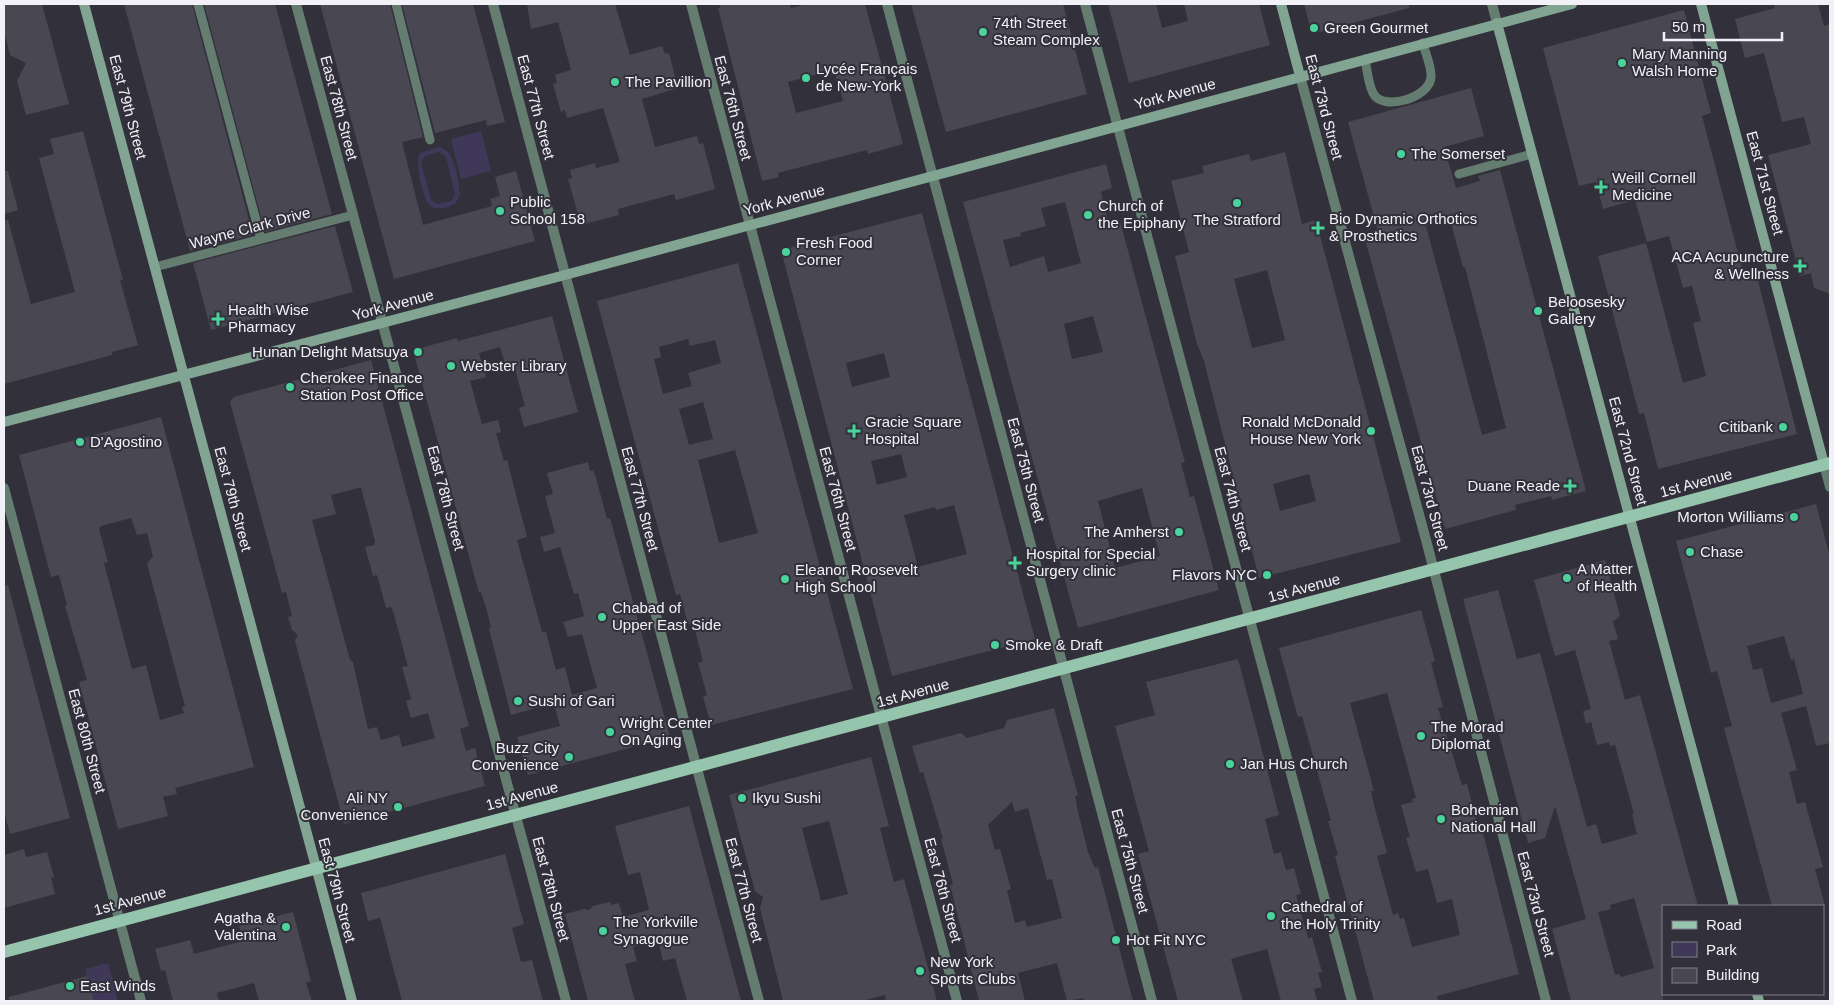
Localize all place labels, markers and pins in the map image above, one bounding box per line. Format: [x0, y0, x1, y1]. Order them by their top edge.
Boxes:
place label: 74th Street Steam Complex [993, 14, 1100, 48]
place label: Green Gourmet [1324, 19, 1429, 36]
marker: Green Gourmet [1308, 22, 1320, 34]
marker: 74th Street Steam Complex [977, 26, 989, 38]
place label: Mary Manning Walsh Home [1632, 45, 1727, 79]
marker: Mary Manning Walsh Home [1616, 57, 1628, 69]
place label: Lycée Français de New-York [816, 60, 917, 94]
marker: Lycée Français de New-York [800, 72, 812, 84]
place label: The Pavillion [625, 73, 711, 90]
marker: The Pavillion [609, 76, 621, 88]
place label: The Somerset [1411, 145, 1506, 162]
marker: The Somerset [1395, 148, 1407, 160]
place label: Weill Cornell Medicine [1612, 169, 1696, 203]
marker: Weill Cornell Medicine [1594, 180, 1608, 194]
place label: Public School 158 [510, 193, 585, 227]
place label: Church of the Epiphany [1098, 197, 1186, 231]
marker: The Stratford [1231, 197, 1243, 209]
marker: Public School 158 [494, 205, 506, 217]
marker: Church of the Epiphany [1082, 209, 1094, 221]
place label: Bio Dynamic Orthotics & Prosthetics [1329, 210, 1477, 244]
place label: The Stratford [1193, 211, 1281, 228]
marker: Bio Dynamic Orthotics & Prosthetics [1311, 221, 1325, 235]
place label: Fresh Food Corner [796, 234, 873, 268]
marker: Fresh Food Corner [780, 246, 792, 258]
place label: ACA Acupuncture & Wellness [1671, 248, 1789, 282]
marker: ACA Acupuncture & Wellness [1793, 259, 1807, 273]
place label: Beloosesky Gallery [1548, 293, 1625, 327]
place label: Health Wise Pharmacy [228, 301, 309, 335]
marker: Beloosesky Gallery [1532, 305, 1544, 317]
marker: Health Wise Pharmacy [212, 313, 224, 325]
place label: Hunan Delight Matsuya [252, 343, 409, 360]
marker: Hunan Delight Matsuya [412, 346, 424, 358]
place label: Webster Library [461, 357, 567, 374]
marker: Webster Library [445, 360, 457, 372]
place label: Cherokee Finance Station Post Office [300, 369, 424, 403]
marker: Cherokee Finance Station Post Office [284, 381, 296, 393]
place label: Gracie Square Hospital [865, 413, 962, 447]
place label: Ronald McDonald House New York [1242, 413, 1361, 447]
place label: Citibank [1719, 418, 1773, 435]
marker: Citibank [1777, 421, 1789, 433]
marker: Gracie Square Hospital [847, 424, 861, 438]
marker: Ronald McDonald House New York [1365, 425, 1377, 437]
place label: D'Agostino [90, 433, 162, 450]
marker: D'Agostino [74, 436, 86, 448]
place label: Duane Reade [1467, 477, 1560, 494]
marker: Duane Reade [1564, 480, 1576, 492]
place label: Morton Williams [1677, 508, 1784, 525]
marker: Morton Williams [1788, 511, 1800, 523]
place label: The Amherst [1084, 523, 1170, 540]
marker: The Amherst [1173, 526, 1185, 538]
place label: Chase [1700, 543, 1743, 560]
place label: Hospital for Special Surgery clinic [1026, 545, 1155, 579]
marker: Chase [1684, 546, 1696, 558]
marker: Hospital for Special Surgery clinic [1008, 556, 1022, 570]
place label: A Matter of Health [1577, 560, 1637, 594]
place label: Eleanor Roosevelt High School [795, 561, 918, 595]
place label: Flavors NYC [1172, 566, 1257, 583]
marker: Flavors NYC [1261, 569, 1273, 581]
marker: A Matter of Health [1561, 572, 1573, 584]
marker: Eleanor Roosevelt High School [779, 573, 791, 585]
place label: Chabad of Upper East Side [612, 599, 721, 633]
marker: Chabad of Upper East Side [596, 611, 608, 623]
place label: Smoke & Draft [1005, 636, 1103, 653]
marker: Smoke & Draft [989, 639, 1001, 651]
place label: Sushi of Gari [528, 692, 615, 709]
marker: Sushi of Gari [512, 695, 524, 707]
place label: Wright Center On Aging [620, 714, 712, 748]
place label: The Morad Diplomat [1431, 718, 1504, 752]
marker: Wright Center On Aging [604, 726, 616, 738]
marker: The Morad Diplomat [1415, 730, 1427, 742]
place label: Buzz City Convenience [471, 739, 559, 773]
marker: Buzz City Convenience [563, 751, 575, 763]
place label: Jan Hus Church [1240, 755, 1348, 772]
marker: Jan Hus Church [1224, 758, 1236, 770]
place label: Ali NY Convenience [300, 789, 388, 823]
place label: Ikyu Sushi [752, 789, 821, 806]
marker: Ikyu Sushi [736, 792, 748, 804]
marker: Ali NY Convenience [392, 801, 404, 813]
place label: Bohemian National Hall [1451, 801, 1536, 835]
marker: Bohemian National Hall [1435, 813, 1447, 825]
place label: Cathedral of the Holy Trinity [1281, 898, 1381, 932]
place label: Agatha & Valentina [214, 909, 277, 943]
marker: Cathedral of the Holy Trinity [1265, 910, 1277, 922]
place label: The Yorkville Synagogue [613, 913, 698, 947]
marker: Agatha & Valentina [280, 921, 292, 933]
marker: The Yorkville Synagogue [597, 925, 609, 937]
place label: Hot Fit NYC [1126, 931, 1206, 948]
marker: Hot Fit NYC [1110, 934, 1122, 946]
place label: New York Sports Clubs [930, 953, 1016, 987]
marker: New York Sports Clubs [914, 965, 926, 977]
place label: East Winds [80, 977, 156, 994]
marker: East Winds [64, 980, 76, 992]

